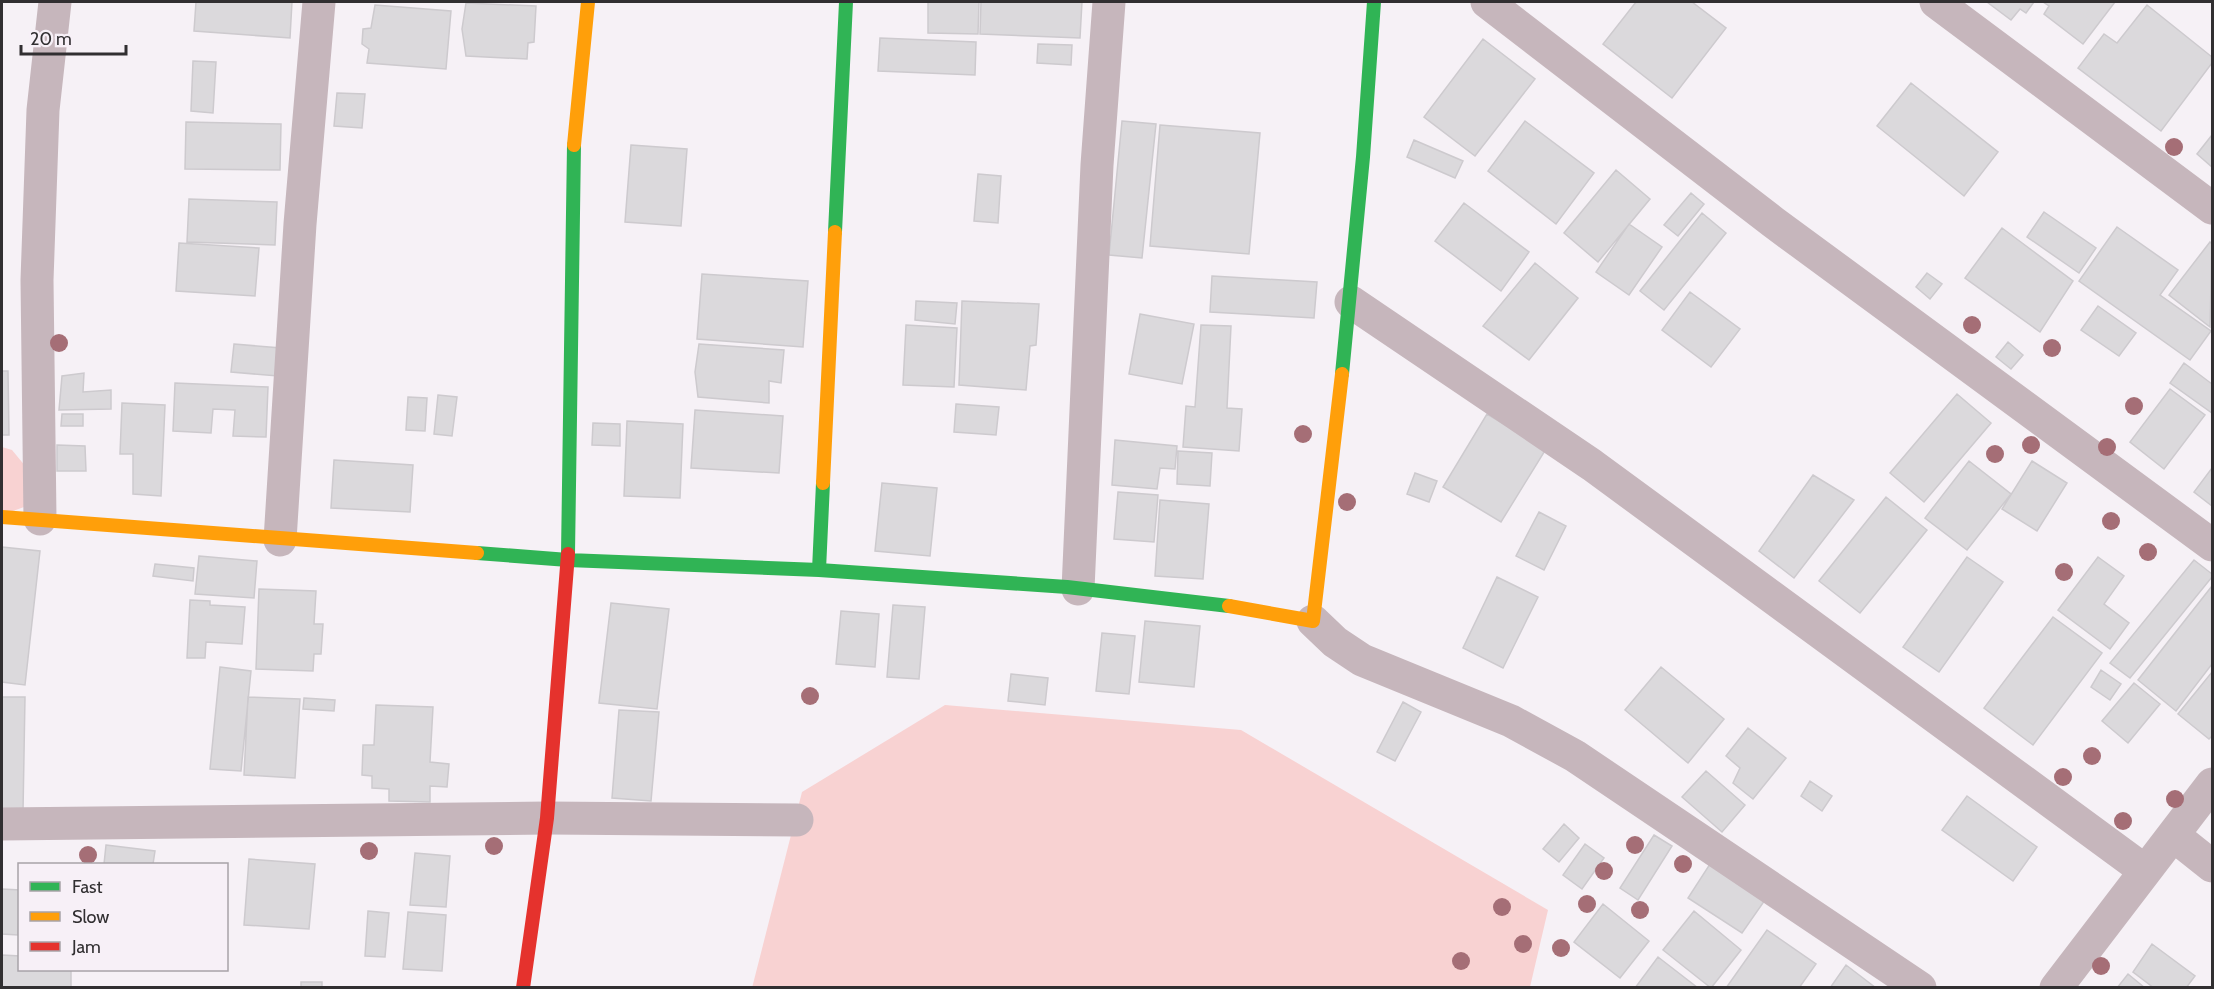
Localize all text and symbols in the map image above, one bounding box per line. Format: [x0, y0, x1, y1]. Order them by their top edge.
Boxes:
scale bar [21, 18, 126, 56]
text: 20 m [30, 28, 72, 50]
legend [18, 863, 228, 971]
text: Fast [72, 876, 103, 898]
text: Slow [72, 906, 109, 928]
text: Jam [71, 936, 101, 958]

